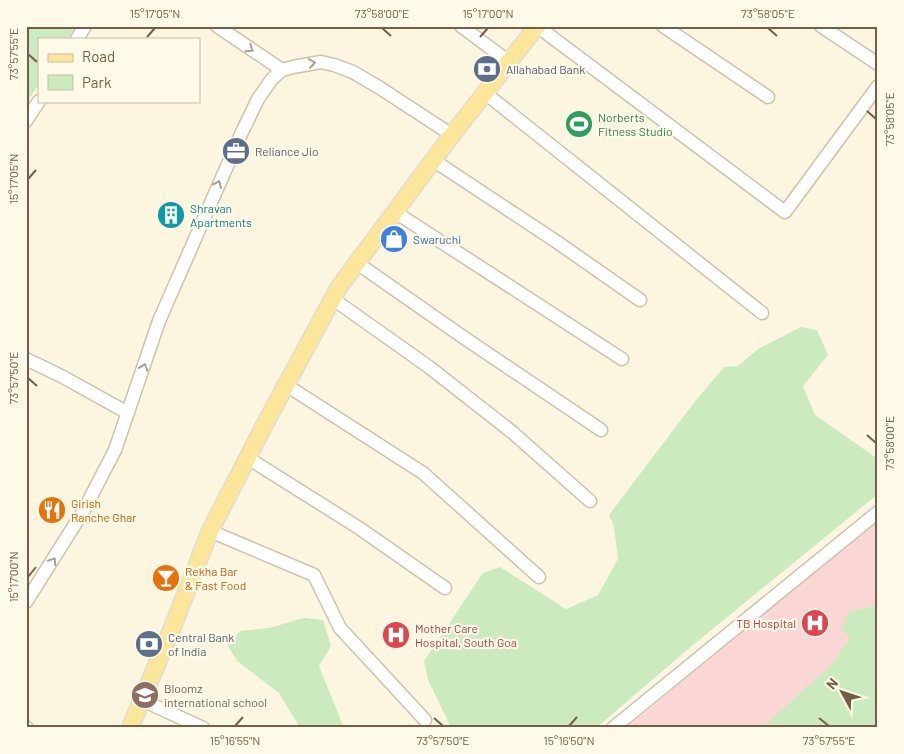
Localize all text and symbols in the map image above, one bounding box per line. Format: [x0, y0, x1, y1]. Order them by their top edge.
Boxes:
text: 15°17'05"N [130, 6, 180, 20]
text: 73°58'00"E [355, 6, 409, 20]
text: 15°17'00"N [462, 6, 514, 20]
text: 73°58'05"E [741, 6, 795, 20]
text: 73°57'55"E [6, 28, 20, 80]
legend [38, 38, 200, 102]
one-way arrow [244, 43, 253, 52]
text: Road [82, 47, 115, 65]
bank icon: Allahabad Bank [472, 54, 502, 84]
one-way arrow [309, 58, 317, 69]
place label: Allahabad Bank [506, 62, 585, 76]
text: Park [82, 73, 112, 91]
text: 73°58'05"E [882, 92, 896, 146]
sports icon: Norberts Fitness Studio [564, 109, 594, 139]
place label: Norberts Fitness Studio [598, 110, 673, 138]
office icon: Reliance Jio [221, 136, 251, 166]
place label: Reliance Jio [255, 144, 319, 158]
text: 15°17'05"N [6, 154, 20, 204]
one-way arrow [212, 180, 223, 189]
building icon: Shravan Apartments [156, 200, 186, 230]
place label: Shravan Apartments [190, 201, 252, 229]
shop icon: Swaruchi [379, 224, 409, 254]
place label: Swaruchi [413, 232, 461, 246]
text: 73°57'50"E [6, 351, 20, 405]
one-way arrow [138, 363, 148, 371]
text: 73°58'00"E [882, 416, 896, 470]
restaurant icon: Girish Ranche Ghar [37, 495, 67, 525]
place label: Girish Ranche Ghar [71, 496, 137, 524]
text: 15°17'00"N [6, 551, 20, 603]
one-way arrow [46, 557, 56, 566]
bar icon: Rekha Bar & Fast Food [151, 563, 181, 593]
place label: Rekha Bar & Fast Food [185, 564, 246, 592]
hospital icon: TB Hospital [800, 608, 830, 638]
place label: TB Hospital [736, 616, 796, 630]
hospital icon: Mother Care Hospital, South Goa [381, 620, 411, 650]
place label: Mother Care Hospital, South Goa [415, 621, 517, 649]
bank icon: Central Bank of India [134, 629, 164, 659]
place label: Central Bank of India [168, 630, 234, 658]
north arrow [816, 666, 866, 716]
text: N [822, 674, 841, 692]
school or university icon: Bloomz international school [130, 680, 160, 710]
place label: Bloomz international school [164, 681, 267, 709]
text: 15°16'55"N [210, 733, 260, 747]
text: 73°57'50"E [416, 733, 470, 747]
text: 15°16'50"N [543, 733, 595, 747]
text: 73°57'55"E [803, 733, 855, 747]

